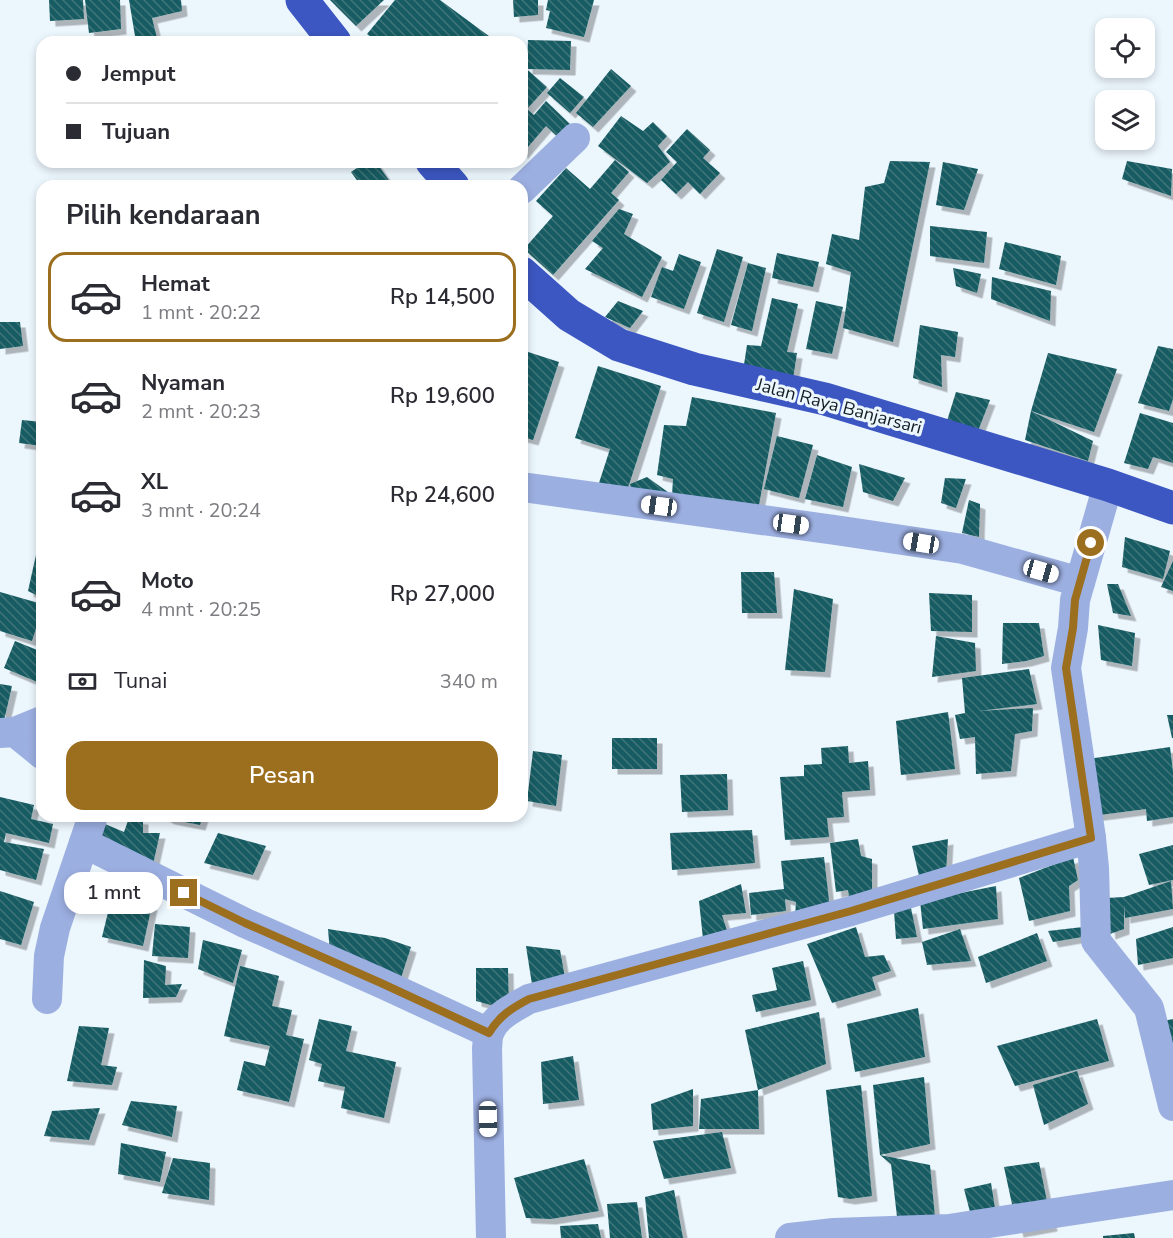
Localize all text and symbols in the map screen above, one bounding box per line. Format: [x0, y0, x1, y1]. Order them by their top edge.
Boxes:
map controls [1095, 18, 1155, 150]
button: locate [1095, 18, 1155, 78]
text: Jemput [102, 59, 175, 89]
button: layers [1095, 90, 1155, 150]
text: Tujuan [102, 117, 170, 147]
text: Pilih kendaraan [66, 197, 260, 234]
text: Hemat [141, 269, 210, 299]
icon: car [69, 270, 123, 324]
text: Rp 14,500 [390, 282, 495, 312]
text: 1 mnt · 20:22 [141, 299, 261, 326]
text: Nyaman [141, 368, 225, 398]
icon: car [69, 369, 123, 423]
street label: Jalan Raya Banjarsari [752, 372, 925, 440]
text: Rp 19,600 [390, 381, 495, 411]
text: 2 mnt · 20:23 [141, 398, 261, 425]
text: XL [141, 467, 168, 497]
icon: car [69, 468, 123, 522]
text: Rp 24,600 [390, 480, 495, 510]
car [640, 495, 678, 517]
text: 3 mnt · 20:24 [141, 497, 261, 524]
car [772, 513, 810, 535]
route start [1077, 529, 1104, 556]
car [902, 531, 940, 555]
car [1021, 557, 1061, 585]
text: Moto [141, 566, 194, 596]
icon: car [69, 567, 123, 621]
text: Rp 27,000 [390, 579, 495, 609]
text: 4 mnt · 20:25 [141, 596, 261, 623]
icon: cash [66, 665, 99, 698]
text: Tunai [114, 666, 167, 696]
text: 340 m [440, 668, 498, 695]
button: Pesan [66, 741, 498, 810]
callout: 1 mnt [64, 872, 163, 914]
text: 1 mnt [87, 879, 140, 906]
route end [170, 879, 197, 906]
car [479, 1101, 497, 1137]

